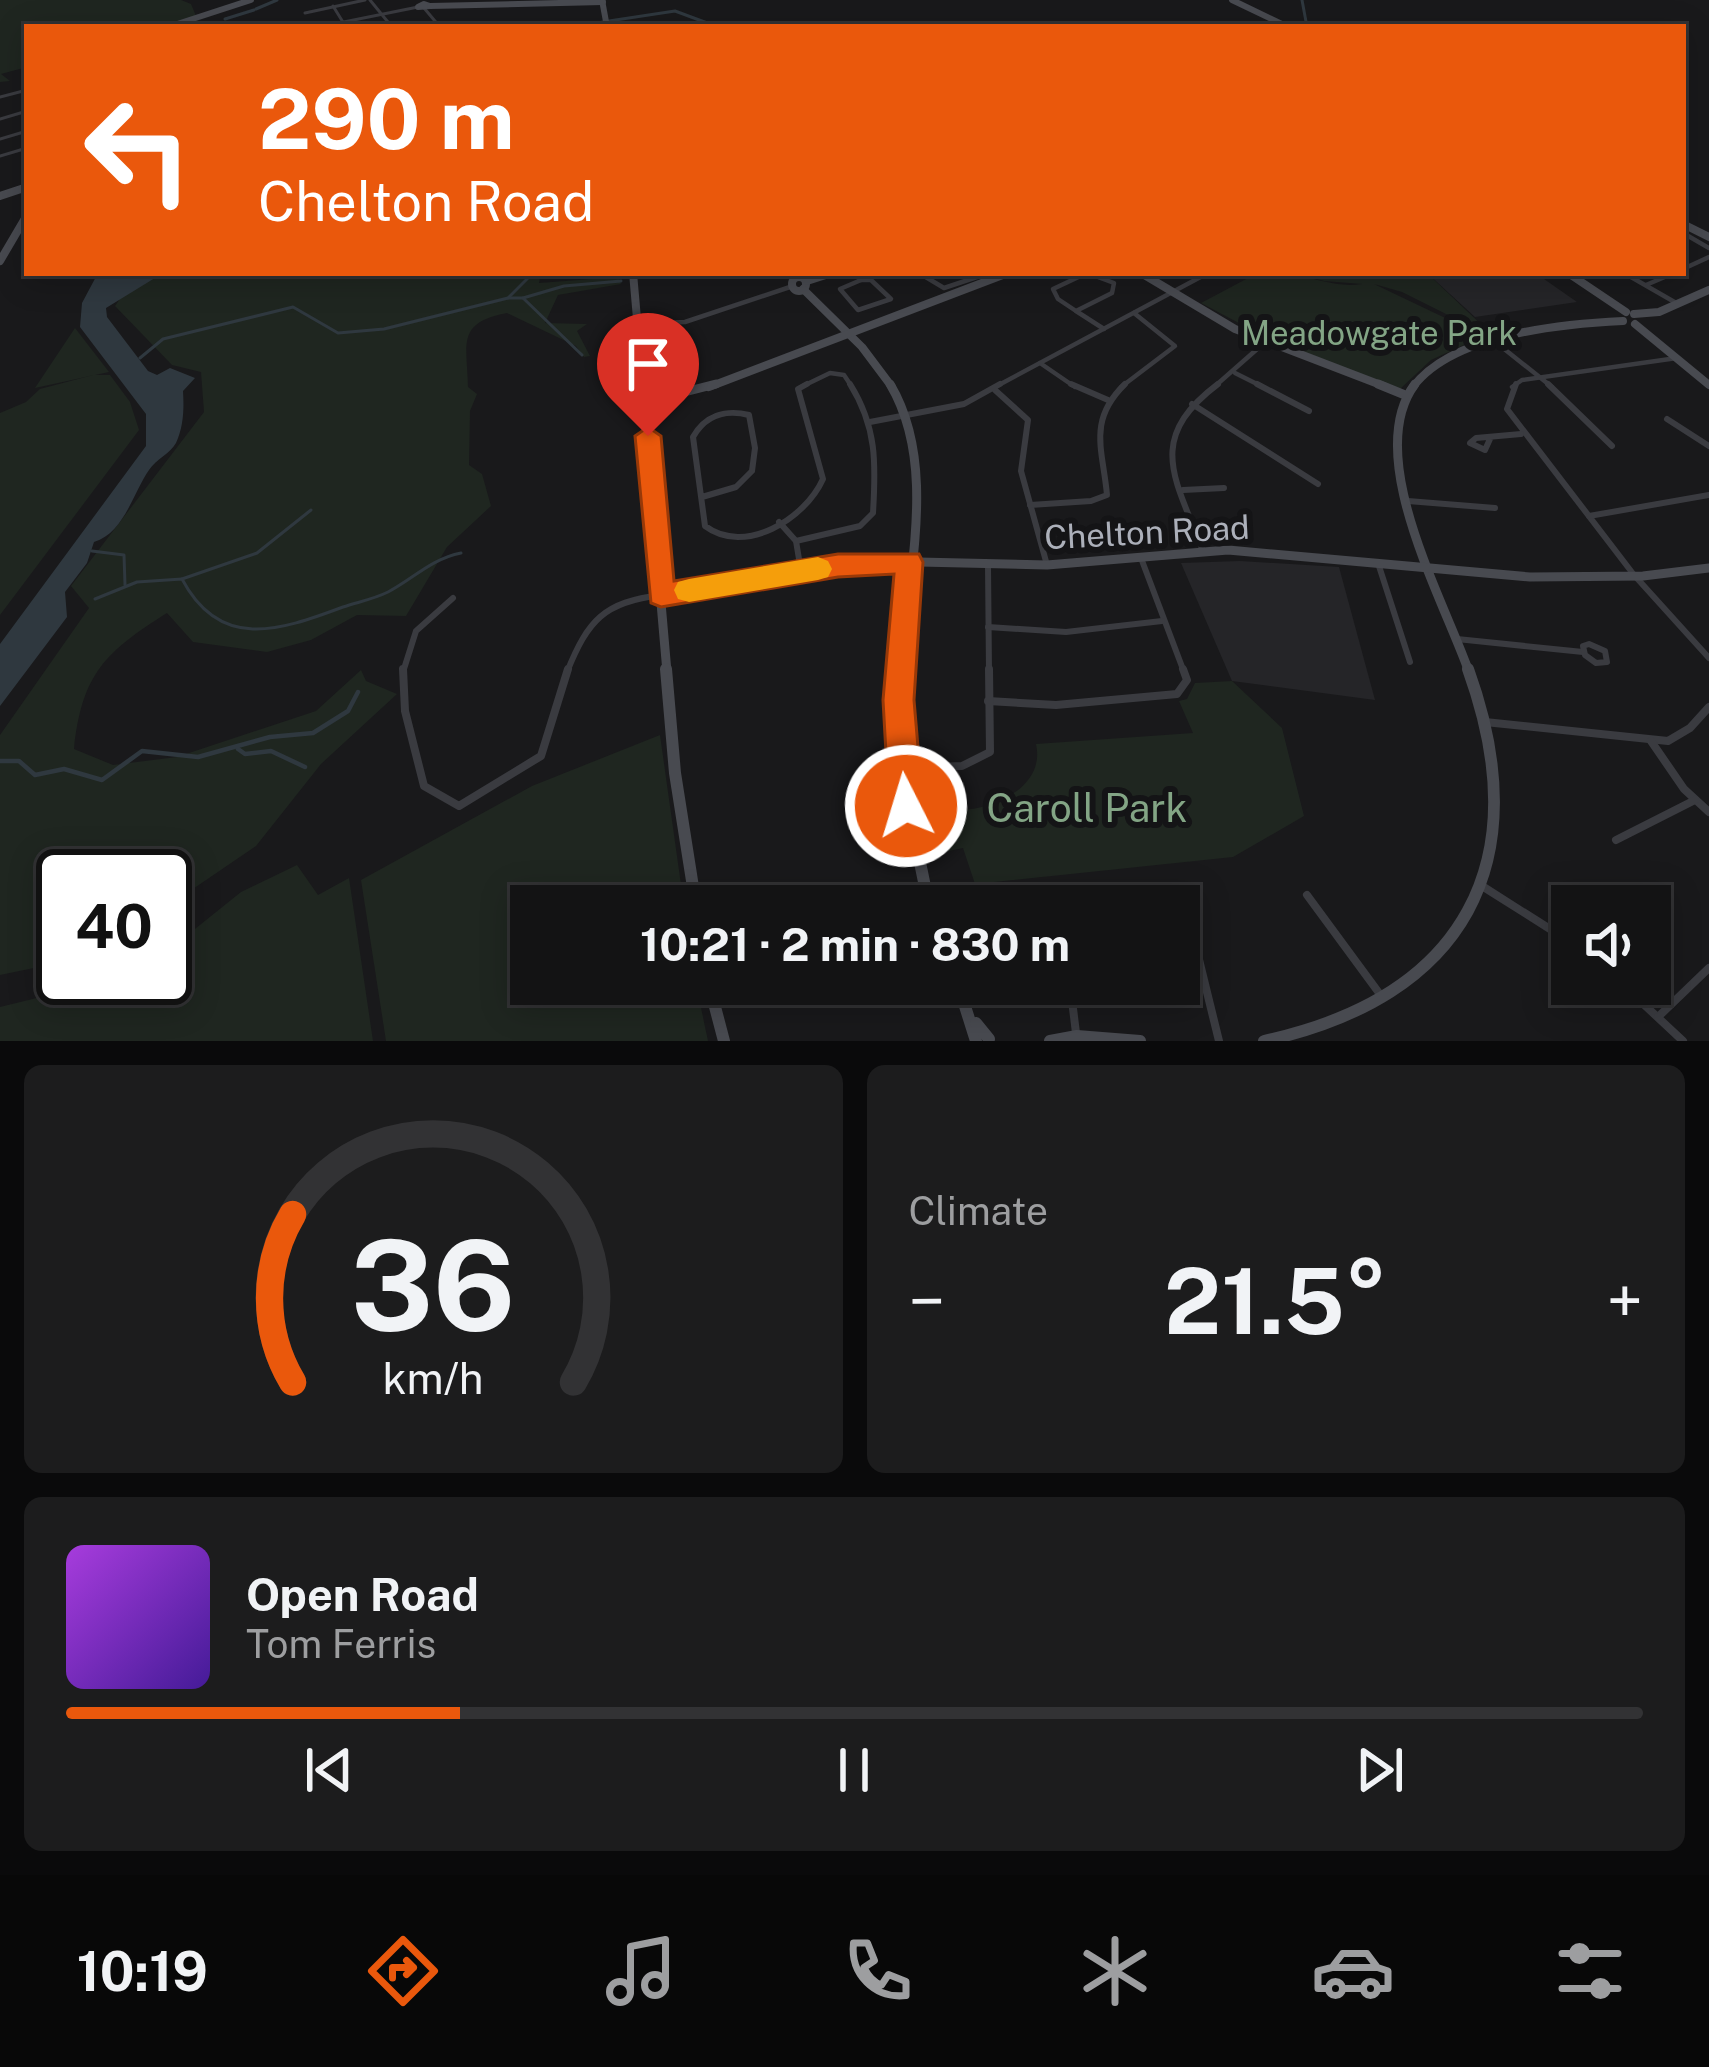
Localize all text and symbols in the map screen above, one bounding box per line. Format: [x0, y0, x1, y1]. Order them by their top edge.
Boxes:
text: 290 m [258, 69, 515, 168]
icon: left [60, 72, 216, 228]
text: Chelton Road [258, 170, 594, 233]
pin [597, 313, 699, 436]
park label: Meadowgate Park [1241, 314, 1517, 352]
icon: arrive [615, 331, 681, 397]
street label: Chelton Road [1043, 508, 1251, 556]
position arrow [843, 743, 969, 869]
park label: Caroll Park [987, 785, 1187, 831]
speed limit sign: 40 [36, 849, 192, 1005]
map controls [1551, 885, 1671, 1005]
button: sound [1551, 885, 1671, 1005]
text: 10:21 · 2 min · 830 m [640, 918, 1070, 971]
text: Climate [909, 1188, 1048, 1234]
text: 36 [351, 1212, 516, 1359]
text: 21.5° [1164, 1248, 1387, 1354]
text: − [909, 1262, 945, 1340]
text: + [1606, 1262, 1643, 1340]
text: km/h [383, 1353, 484, 1404]
text: Open Road [246, 1568, 479, 1621]
text: Tom Ferris [246, 1621, 436, 1667]
icon: previous [296, 1737, 362, 1803]
icon: pause [821, 1737, 887, 1803]
icon: next [1347, 1737, 1413, 1803]
icon: directions [361, 1929, 445, 2013]
icon: music [599, 1929, 683, 2013]
icon: phone [836, 1929, 920, 2013]
icon: climate [1073, 1929, 1157, 2013]
icon: car [1311, 1929, 1395, 2013]
icon: filters [1548, 1929, 1632, 2013]
text: 10:19 [77, 1940, 208, 2003]

